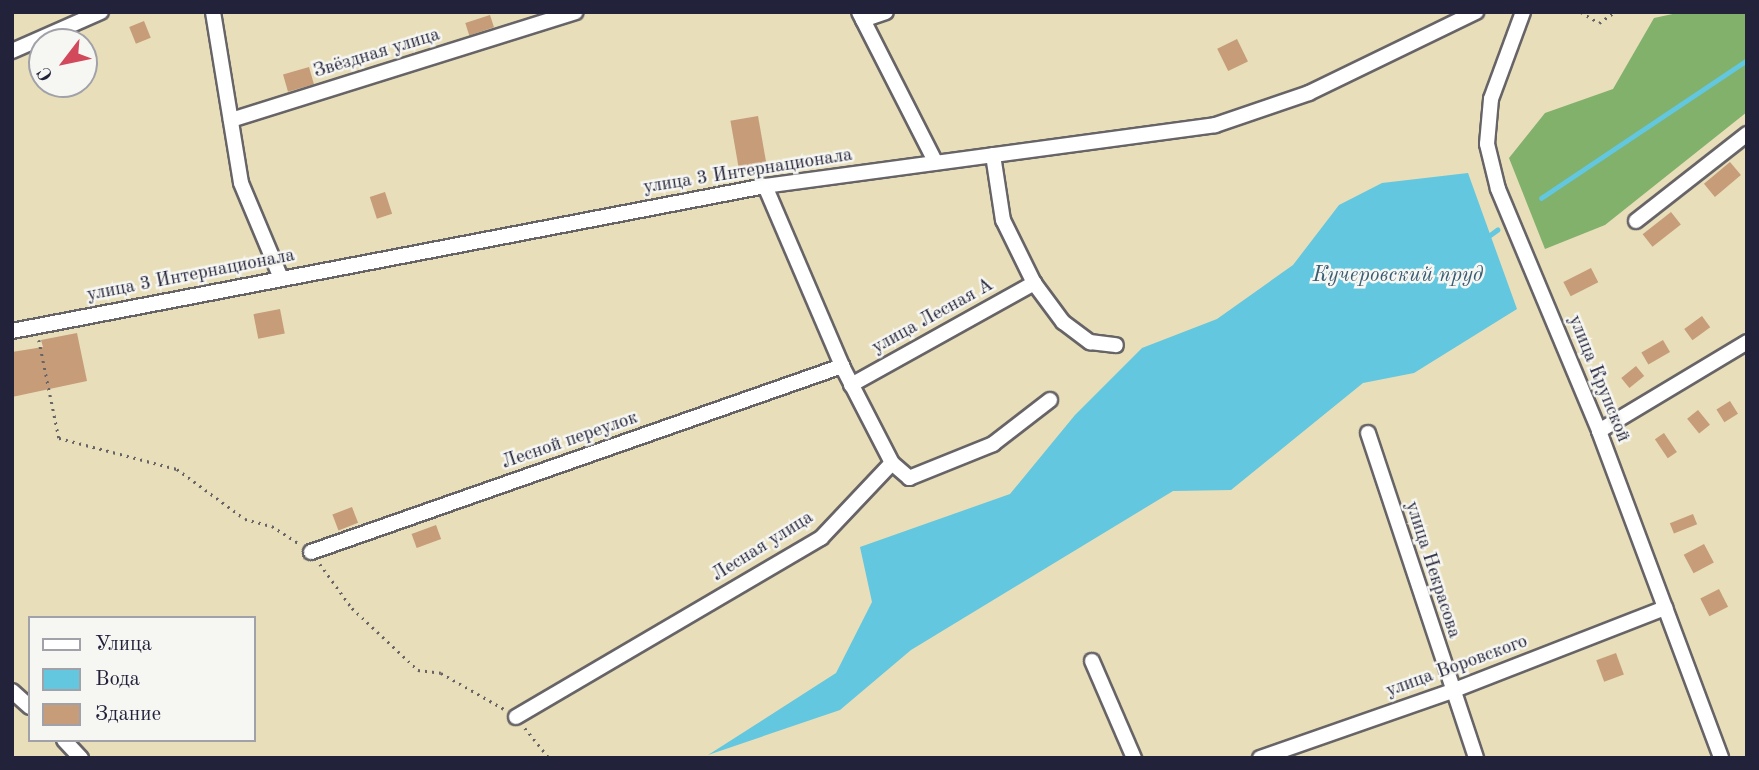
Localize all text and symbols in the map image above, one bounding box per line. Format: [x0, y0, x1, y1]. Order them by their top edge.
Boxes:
street label: Звёздная улица [311, 24, 443, 84]
north arrow [28, 28, 98, 98]
text: С [35, 63, 58, 84]
street label: улица 3 Интернационала [642, 144, 854, 200]
street label: улица 3 Интернационала [85, 245, 297, 307]
water label: Кучеровский пруд [1313, 263, 1483, 289]
street label: улица Лесная А [868, 274, 998, 360]
street label: улица Крупской [1562, 312, 1634, 446]
street label: Лесной переулок [499, 407, 641, 475]
street label: улица Некрасова [1399, 499, 1465, 641]
street label: Лесная улица [708, 507, 818, 587]
legend [28, 616, 256, 742]
street label: улица Воровского [1383, 631, 1531, 703]
text: Улица [95, 634, 152, 655]
text: Вода [95, 669, 140, 690]
text: Здание [95, 704, 161, 725]

